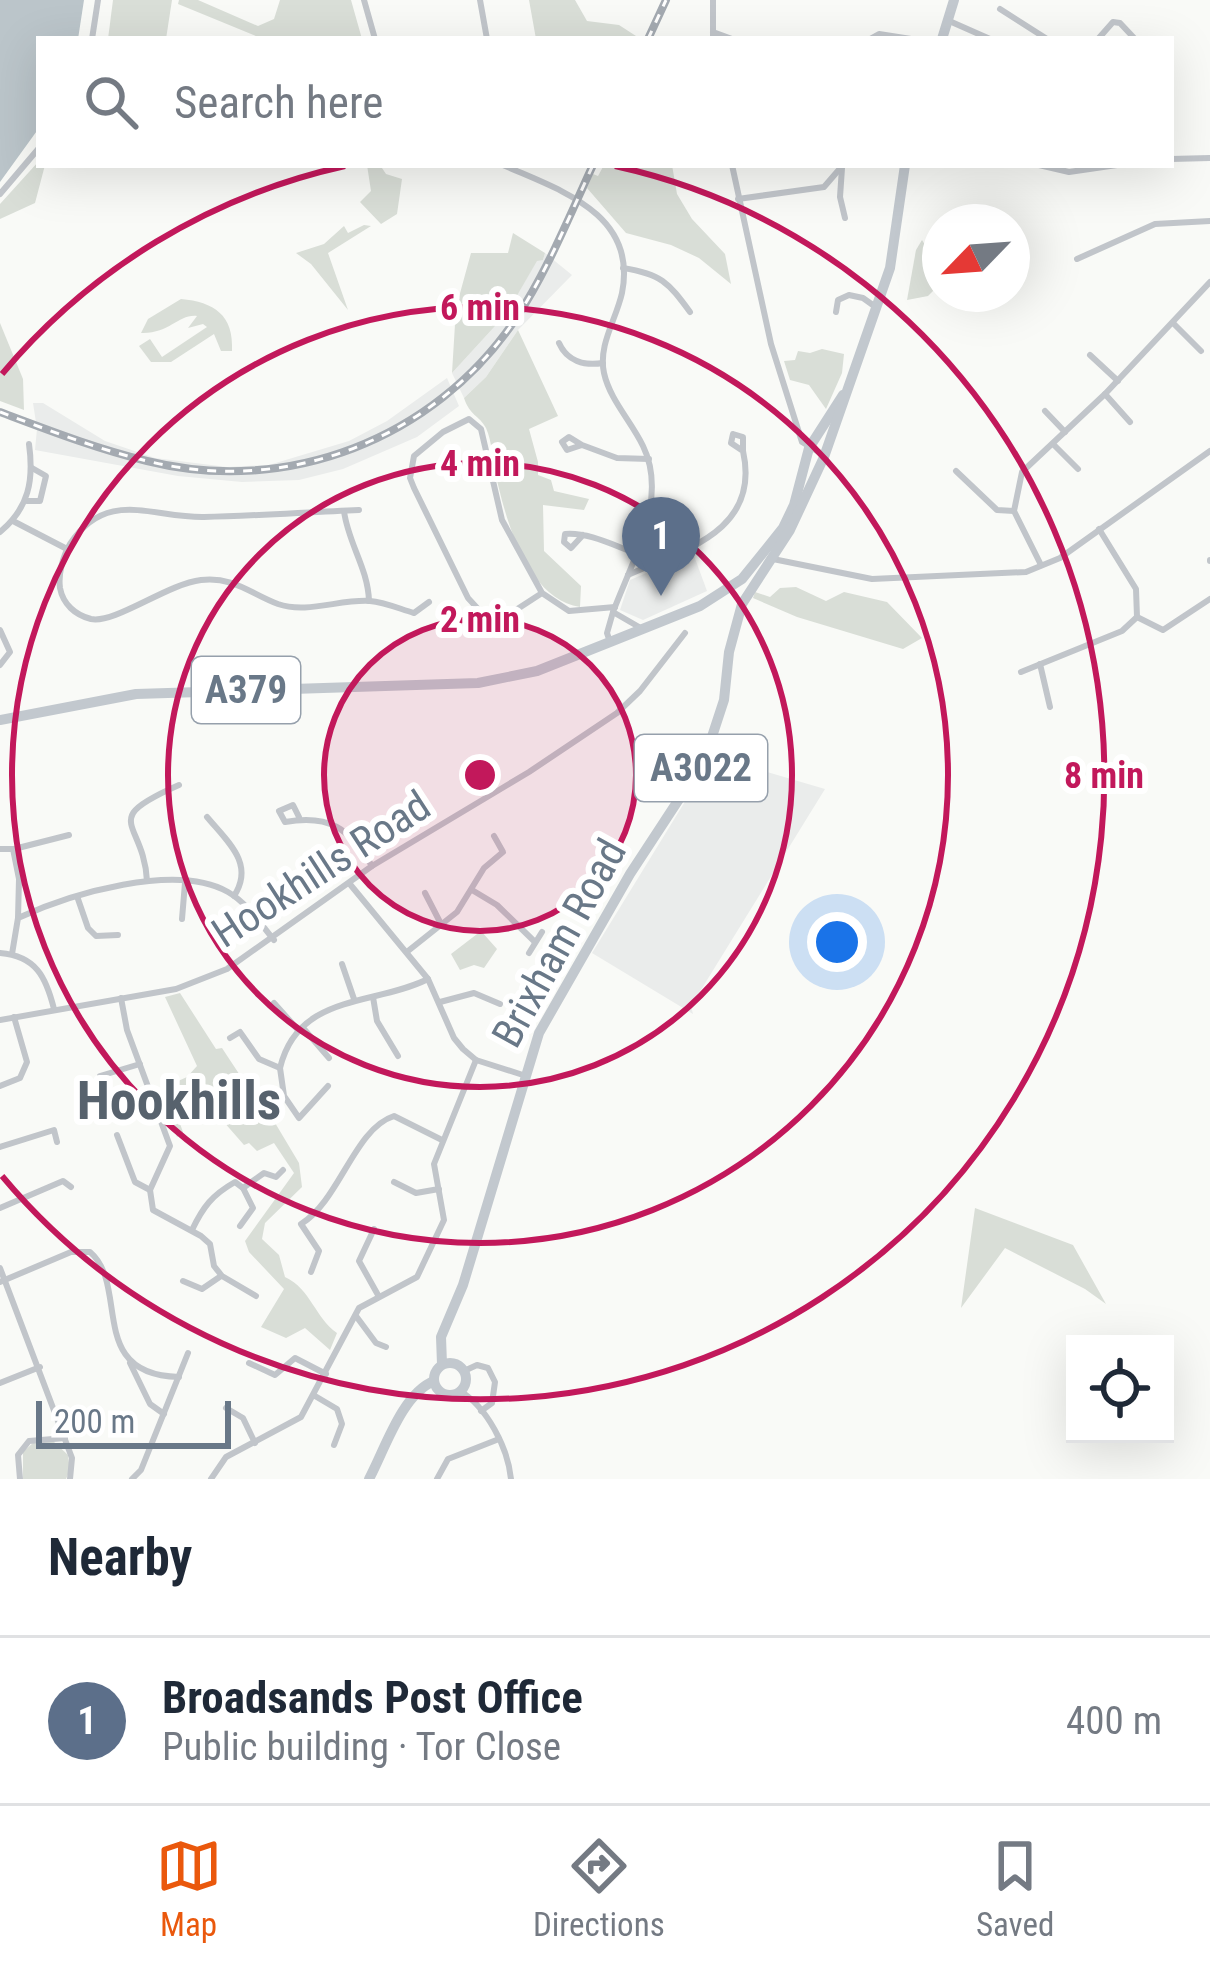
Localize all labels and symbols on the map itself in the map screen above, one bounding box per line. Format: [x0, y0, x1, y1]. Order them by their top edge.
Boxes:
north arrow [922, 204, 1030, 312]
text: 6 min [440, 287, 520, 329]
text: 4 min [440, 443, 520, 485]
pin: 1 [622, 497, 700, 596]
text: 2 min [440, 599, 520, 641]
road number: A379 [192, 657, 300, 723]
road number: A3022 [635, 735, 767, 801]
centre of rings [459, 754, 501, 796]
text: 8 min [1064, 755, 1144, 797]
street label: Hookhills Road [203, 781, 439, 957]
street label: Brixham Road [482, 831, 636, 1055]
your location [807, 912, 867, 972]
district label: Hookhills [77, 1069, 281, 1132]
scale bar [36, 1395, 231, 1448]

